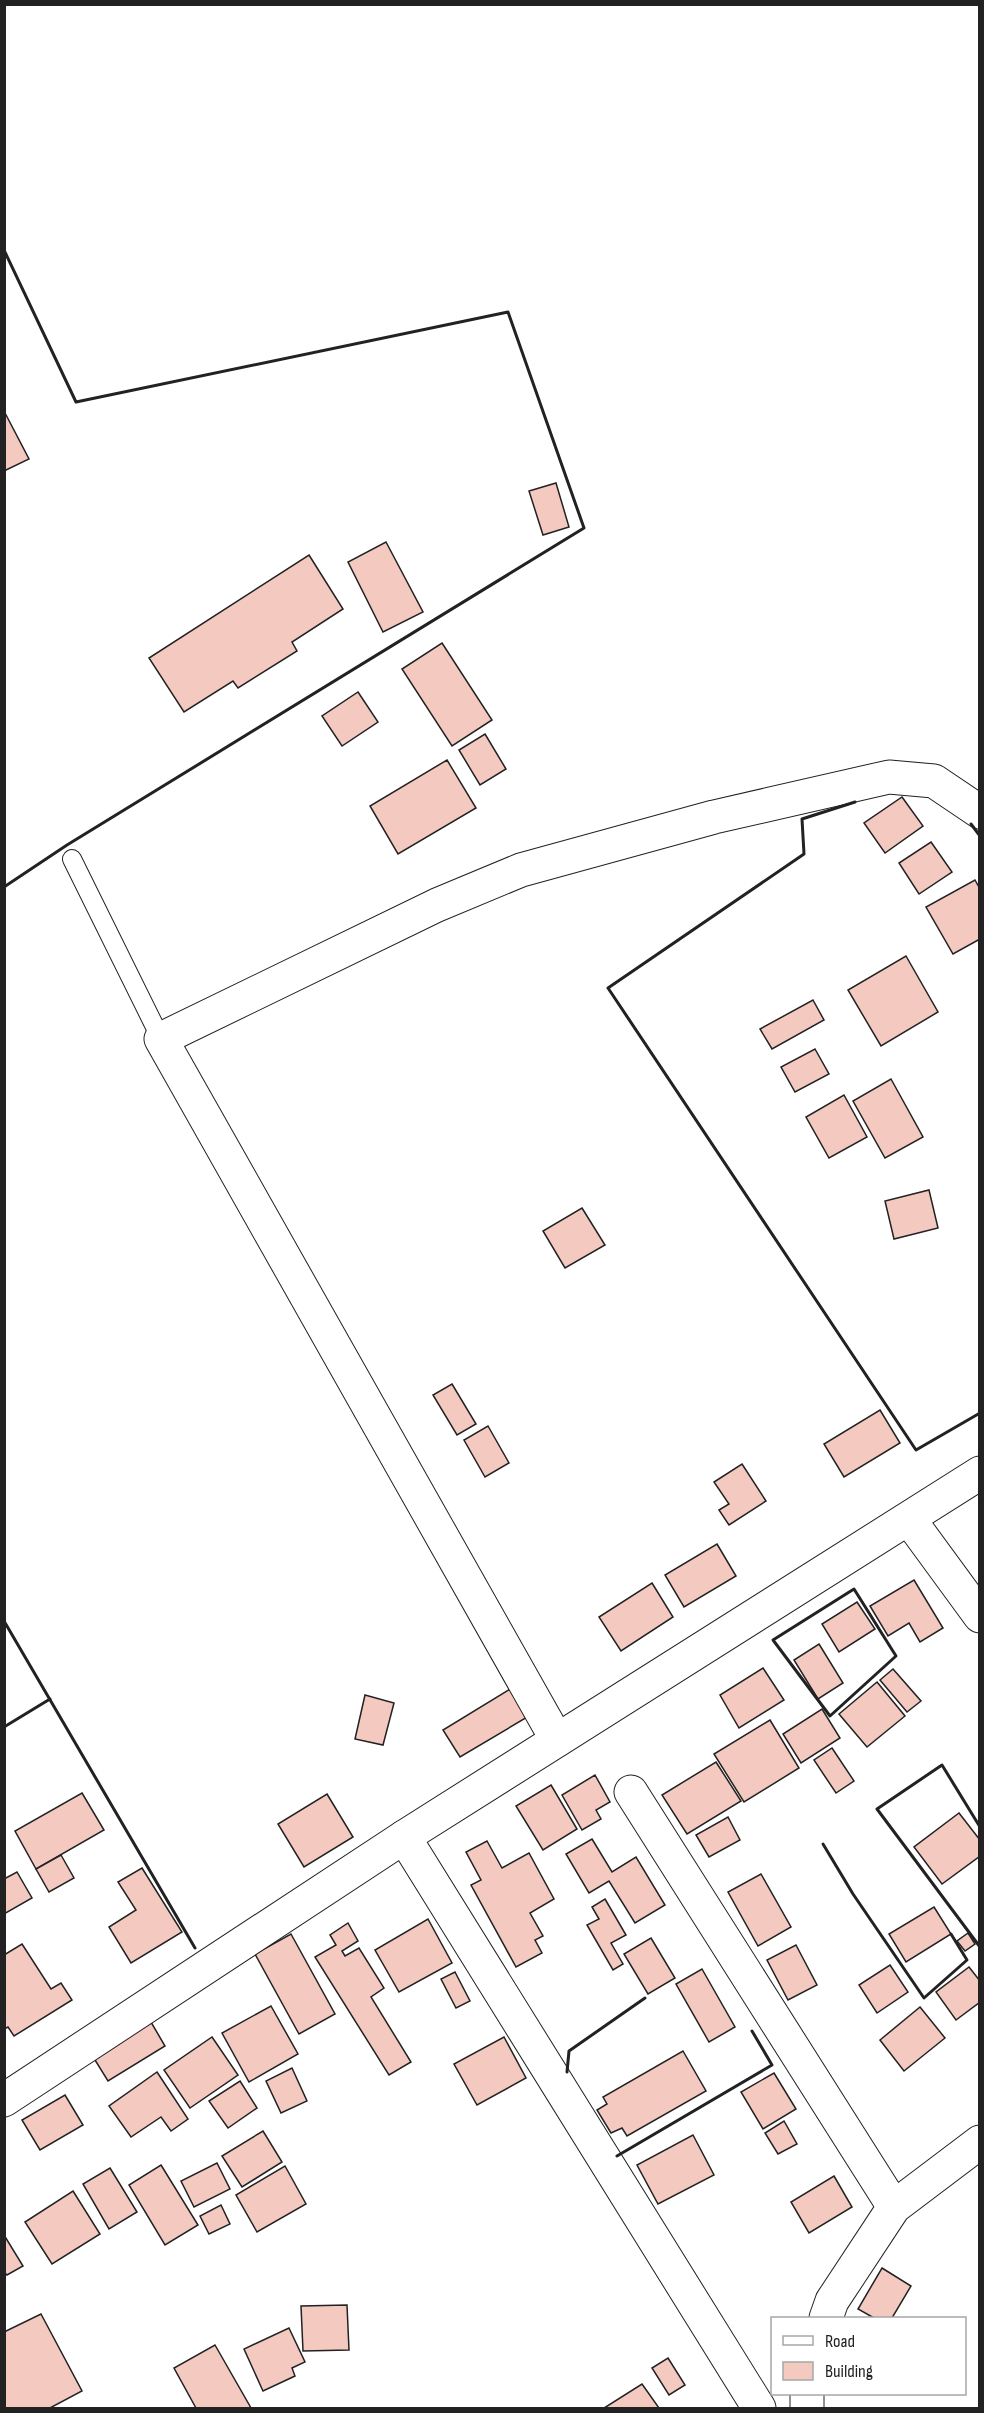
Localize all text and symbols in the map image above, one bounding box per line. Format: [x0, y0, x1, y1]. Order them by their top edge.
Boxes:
legend [771, 2317, 966, 2395]
text: Road [825, 2331, 855, 2352]
text: Building [825, 2361, 873, 2382]

